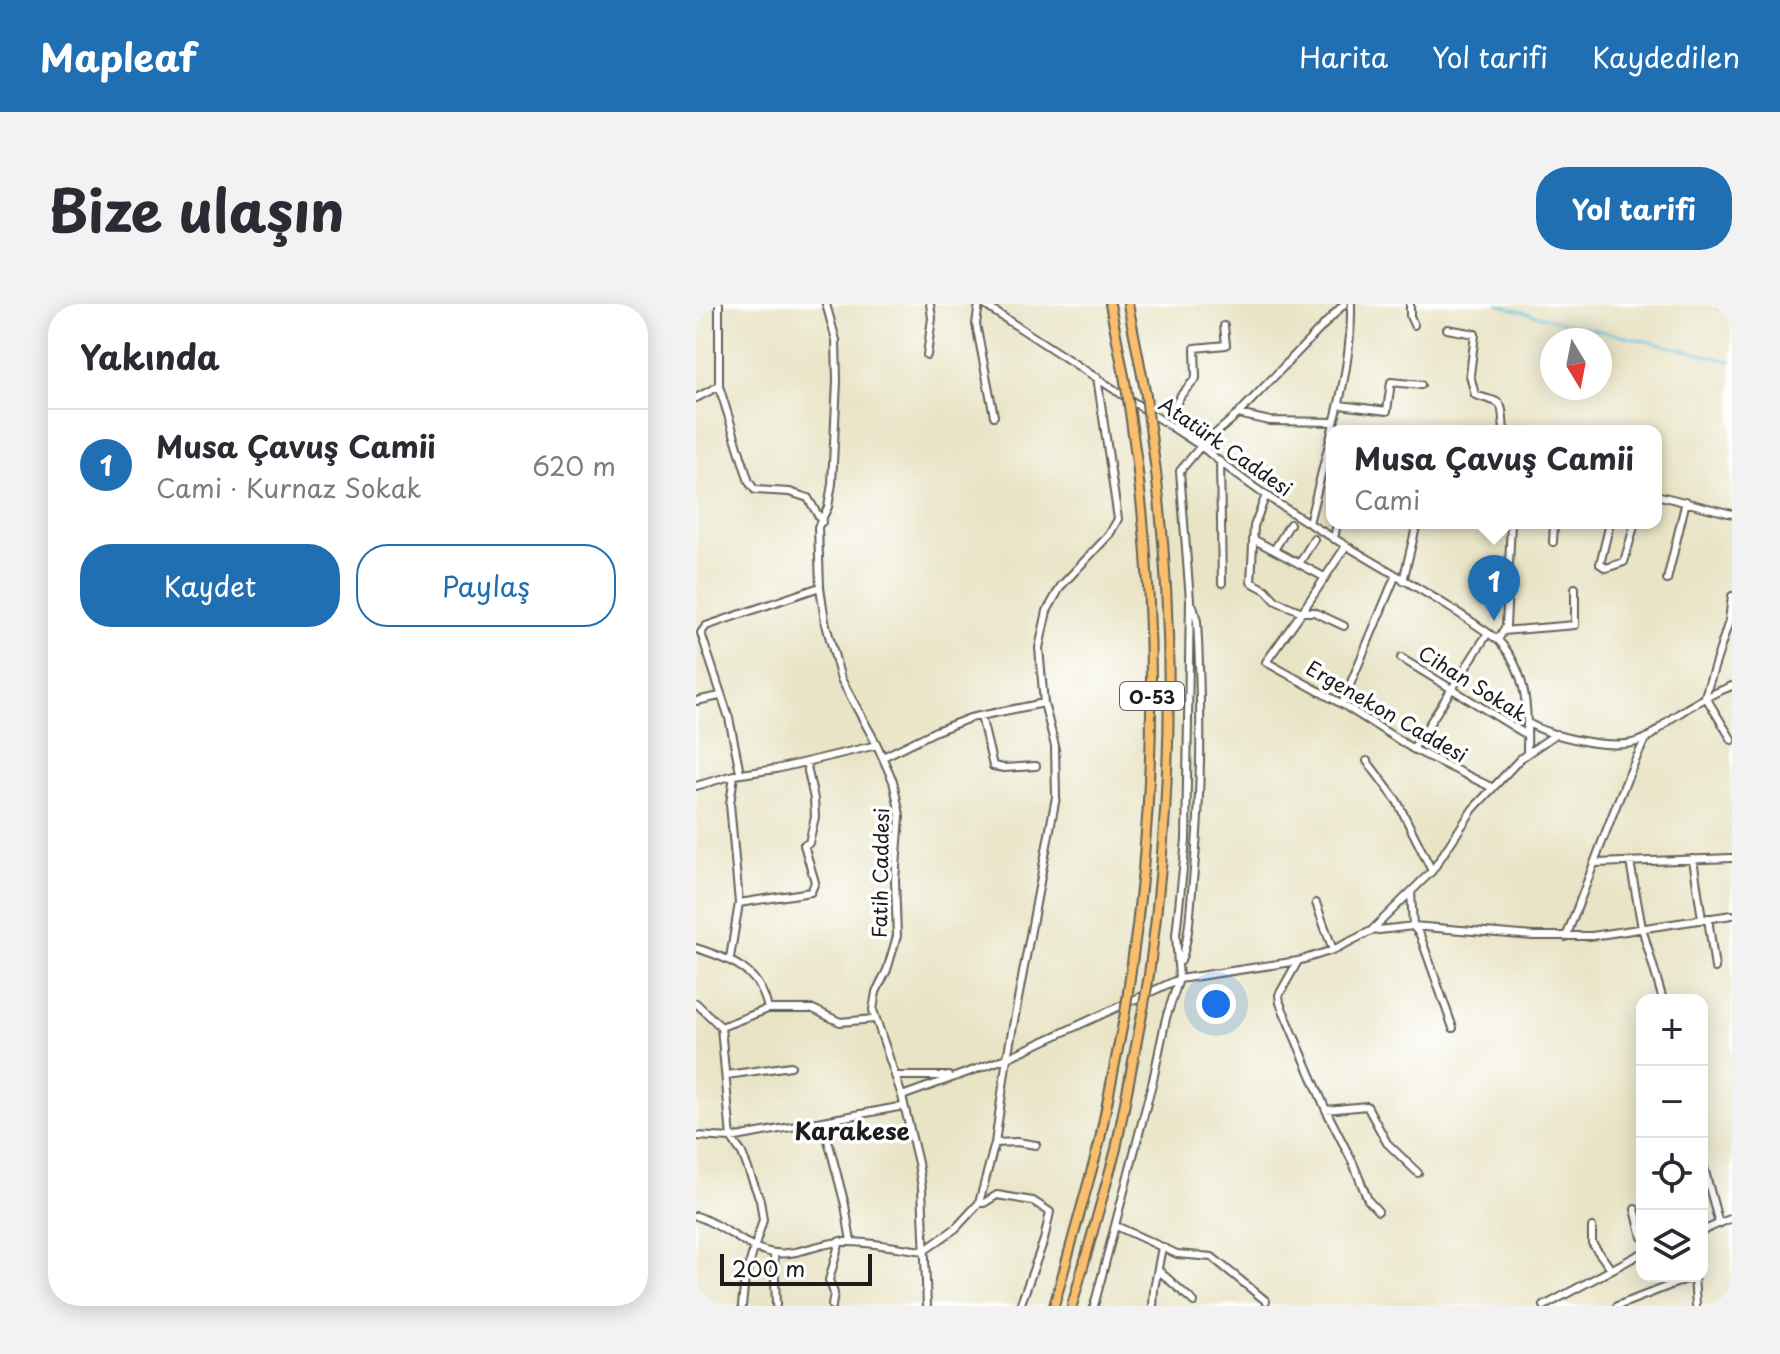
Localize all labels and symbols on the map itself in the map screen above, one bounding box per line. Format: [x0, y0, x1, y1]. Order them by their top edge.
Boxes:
north arrow [1540, 328, 1612, 400]
street label: Atatürk Caddesi [1153, 389, 1299, 503]
pin: 1 [1468, 555, 1520, 621]
street label: Cihan Sokak [1413, 638, 1533, 728]
street label: Ergenekon Caddesi [1301, 653, 1473, 769]
road number: O-53 [1120, 682, 1184, 710]
street label: Fatih Caddesi [864, 808, 896, 938]
your location [1196, 984, 1236, 1024]
district label: Karakese [794, 1112, 910, 1148]
scale bar [720, 1250, 872, 1286]

